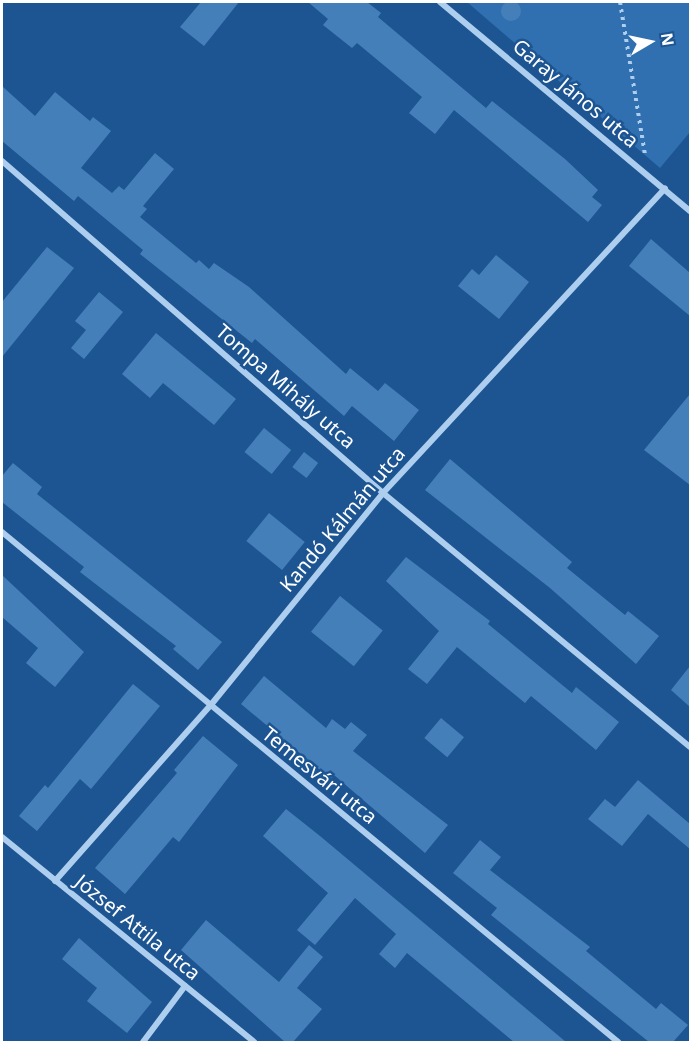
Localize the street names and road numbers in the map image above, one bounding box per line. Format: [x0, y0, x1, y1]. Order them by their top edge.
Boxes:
street label: Garay János utca [508, 33, 644, 153]
street label: Tompa Mihály utca [211, 319, 361, 453]
street label: Kandó Kálmán utca [274, 441, 410, 597]
street label: Temesvári utca [258, 721, 382, 829]
street label: József Attila utca [71, 869, 205, 985]

